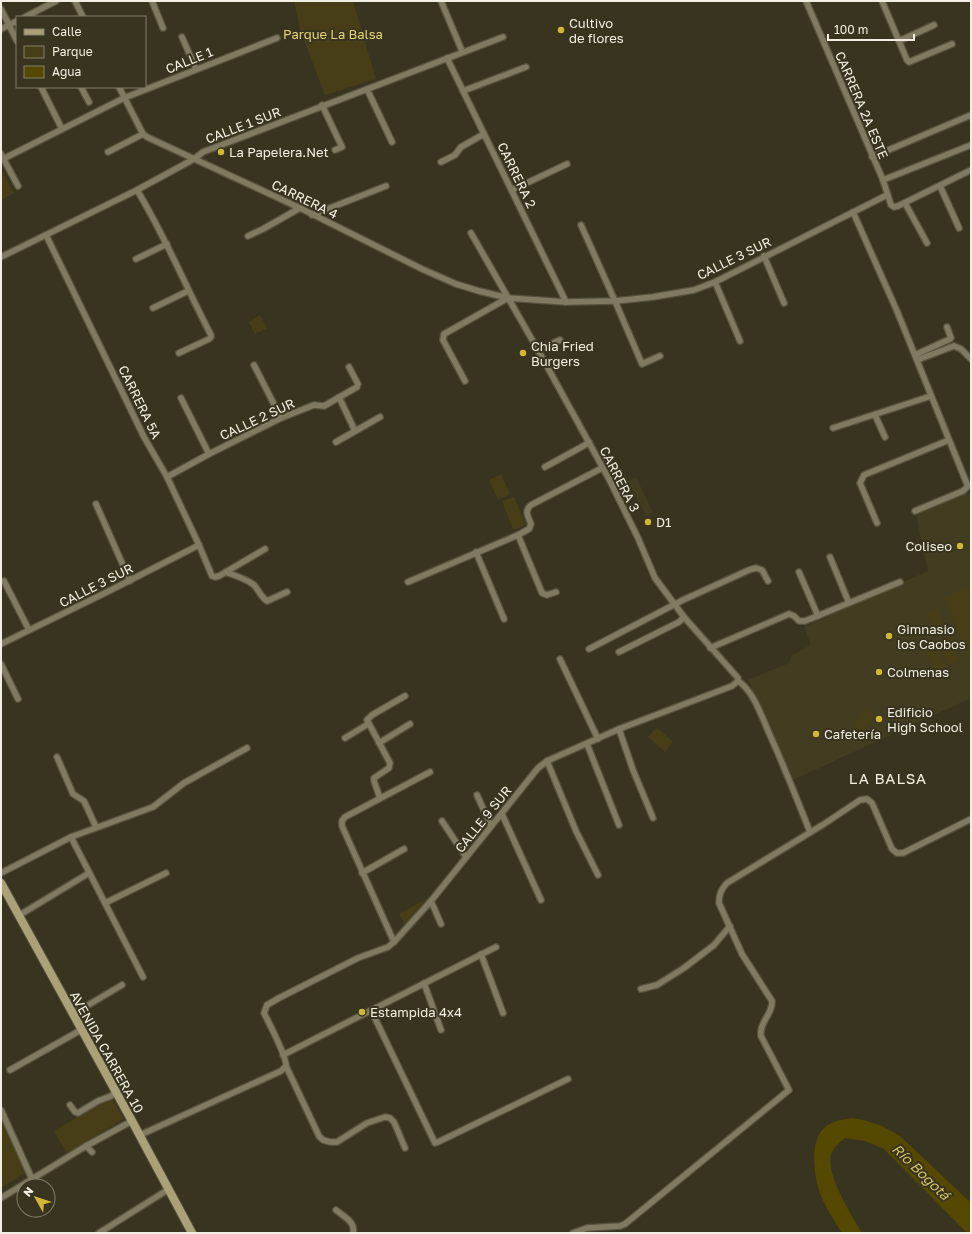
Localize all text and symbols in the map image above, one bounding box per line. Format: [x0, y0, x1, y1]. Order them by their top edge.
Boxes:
place label: Cultivo de flores [569, 15, 624, 46]
legend [16, 16, 146, 88]
scale bar [828, 16, 914, 42]
text: 100 m [834, 22, 868, 37]
text: Calle [52, 24, 82, 39]
marker: Cultivo de flores [556, 25, 566, 35]
park label: Parque La Balsa [283, 26, 383, 42]
street label: CALLE 1 [163, 43, 215, 77]
text: Parque [52, 44, 93, 59]
street label: CARRERA 2A ESTE [832, 49, 892, 161]
text: Agua [52, 64, 81, 79]
street label: CALLE 1 SUR [203, 103, 283, 147]
street label: CARRERA 2 [494, 139, 540, 211]
place label: La Papelera.Net [229, 144, 329, 160]
marker: La Papelera.Net [216, 147, 226, 157]
street label: CARRERA 4 [269, 176, 341, 222]
street label: CALLE 3 SUR [694, 233, 774, 283]
place label: Chia Fried Burgers [531, 338, 594, 369]
marker: Chia Fried Burgers [518, 348, 528, 358]
street label: CARRERA 5A [115, 363, 165, 442]
street label: CALLE 2 SUR [217, 395, 297, 443]
street label: CARRERA 3 [597, 444, 643, 514]
place label: D1 [656, 514, 671, 530]
marker: D1 [643, 517, 653, 527]
place label: Coliseo [905, 538, 952, 554]
marker: Coliseo [955, 541, 965, 551]
street label: CALLE 3 SUR [56, 559, 136, 610]
place label: Gimnasio los Caobos [897, 621, 966, 652]
marker: Gimnasio los Caobos [884, 631, 894, 641]
place label: Colmenas [887, 664, 949, 680]
marker: Colmenas [874, 667, 884, 677]
place label: Edificio High School [887, 704, 963, 735]
marker: Edificio High School [874, 714, 884, 724]
place label: Cafetería [824, 726, 881, 742]
marker: Cafetería [811, 729, 821, 739]
district label: LA BALSA [849, 769, 927, 787]
street label: CALLE 9 SUR [451, 782, 515, 856]
street label: AVENIDA CARRERA 10 [67, 988, 147, 1116]
place label: Estampida 4x4 [370, 1004, 462, 1020]
marker: Estampida 4x4 [357, 1007, 367, 1017]
water label: Río Bogotá [889, 1140, 955, 1205]
north arrow [16, 1178, 56, 1218]
text: N [20, 1184, 36, 1199]

